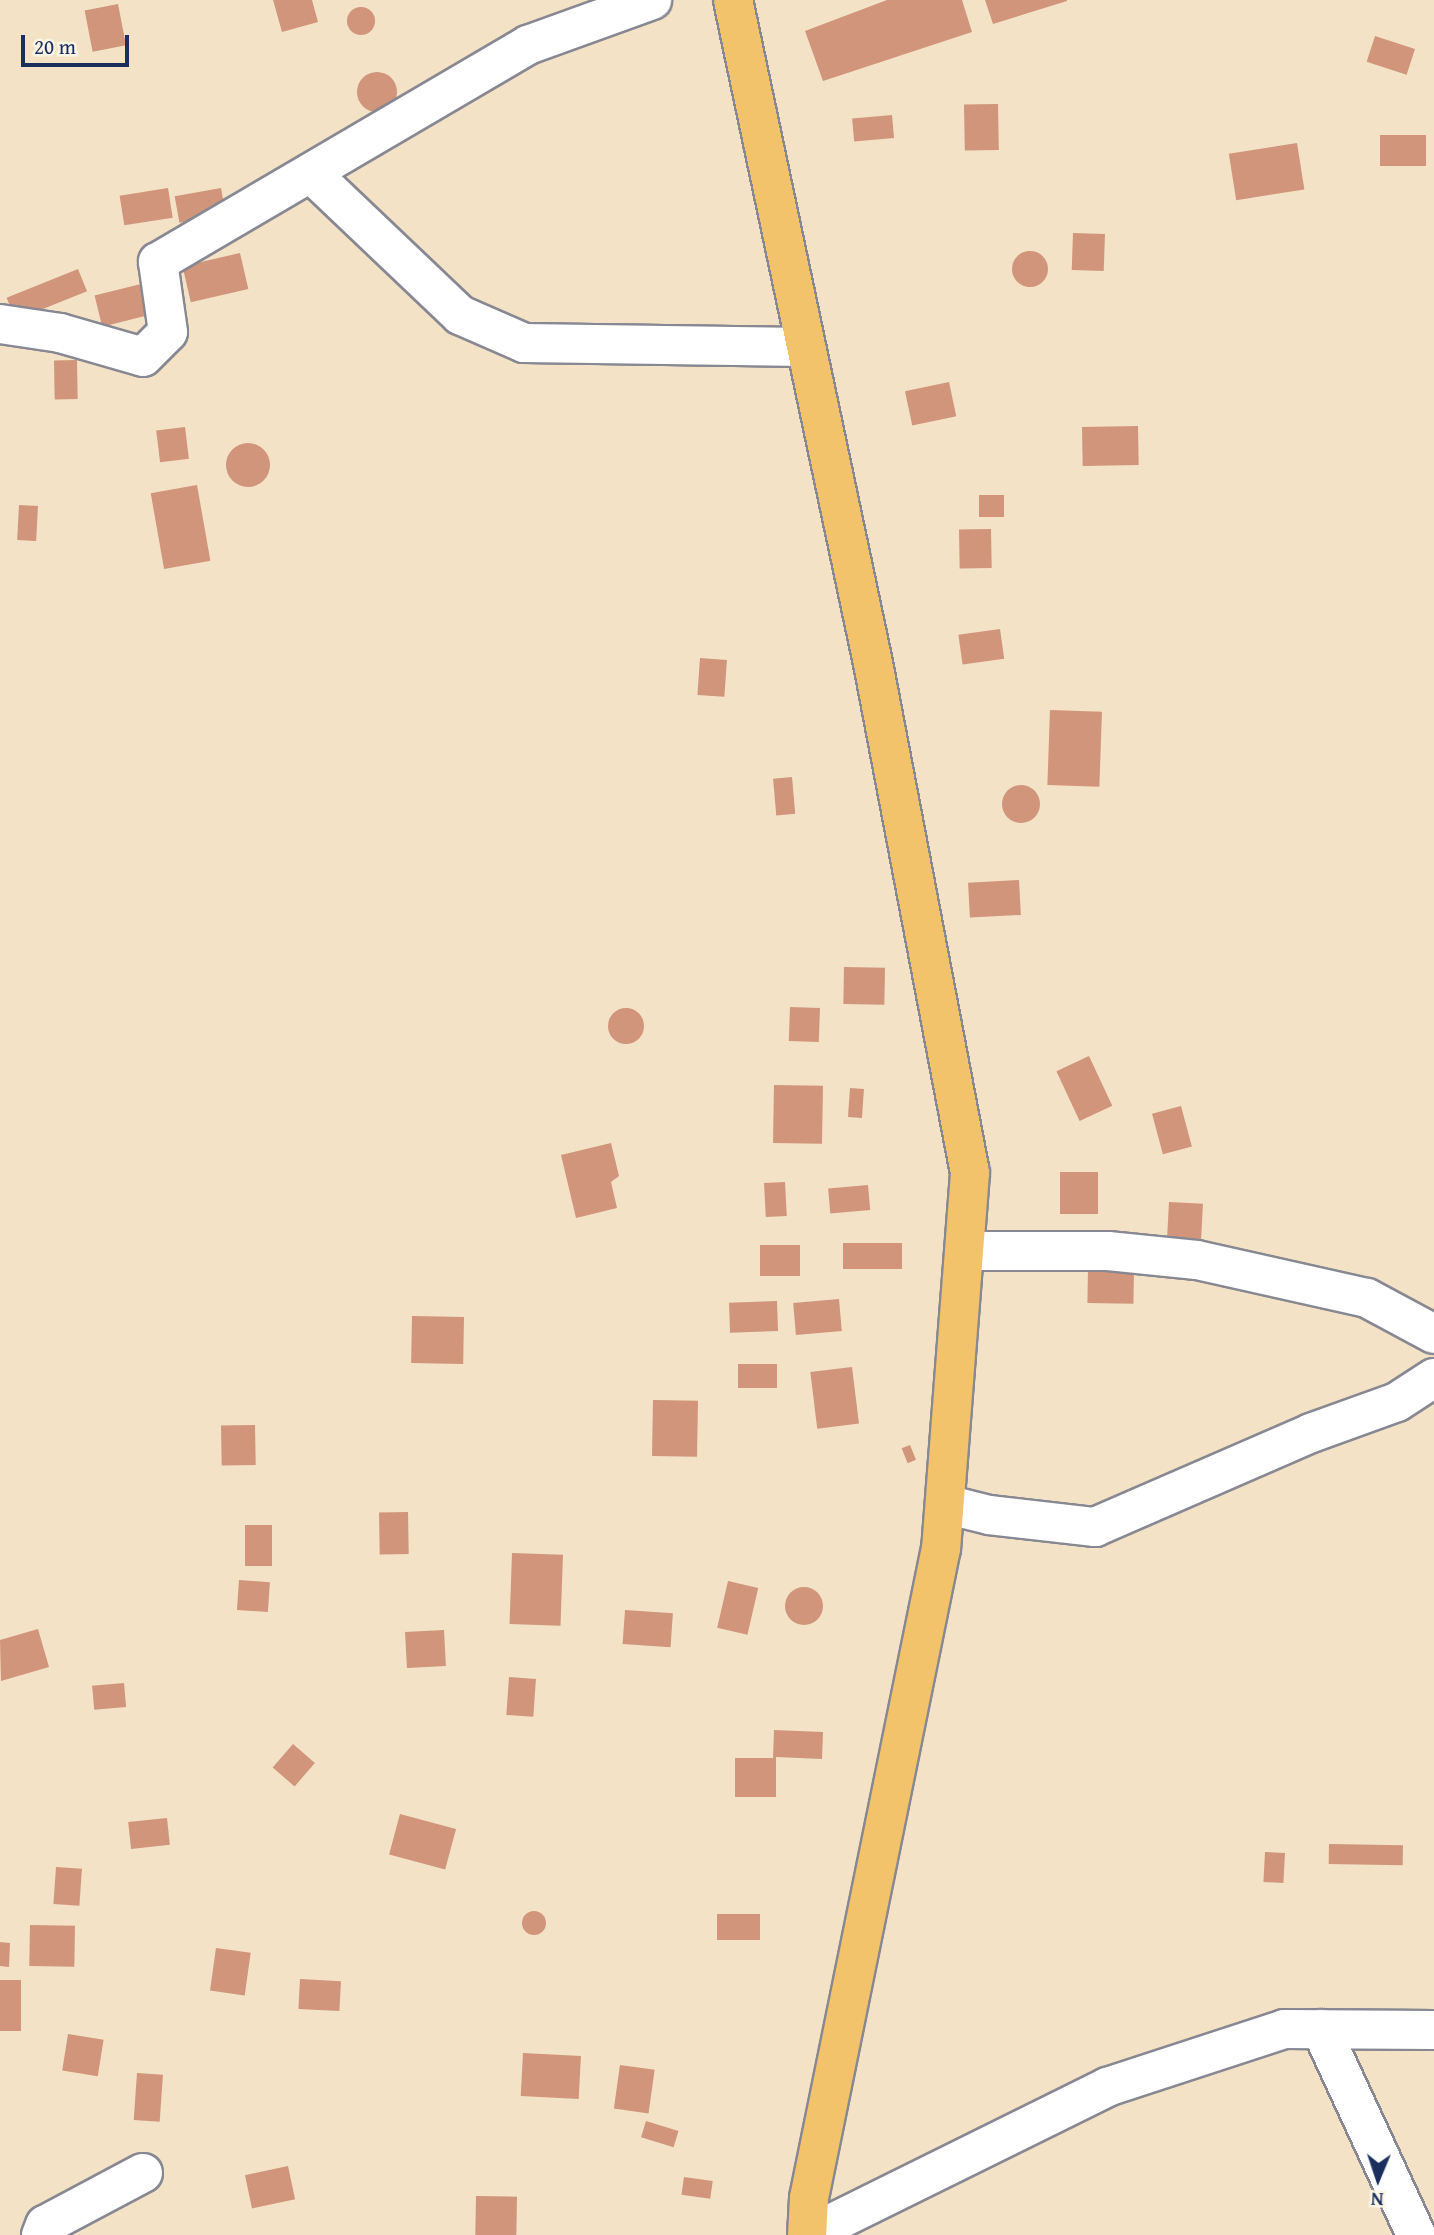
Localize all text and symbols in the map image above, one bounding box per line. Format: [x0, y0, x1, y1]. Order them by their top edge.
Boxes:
scale bar [24, 21, 133, 65]
text: 20 m [34, 31, 76, 62]
north arrow [1343, 2144, 1413, 2214]
text: N [1370, 2186, 1384, 2214]

